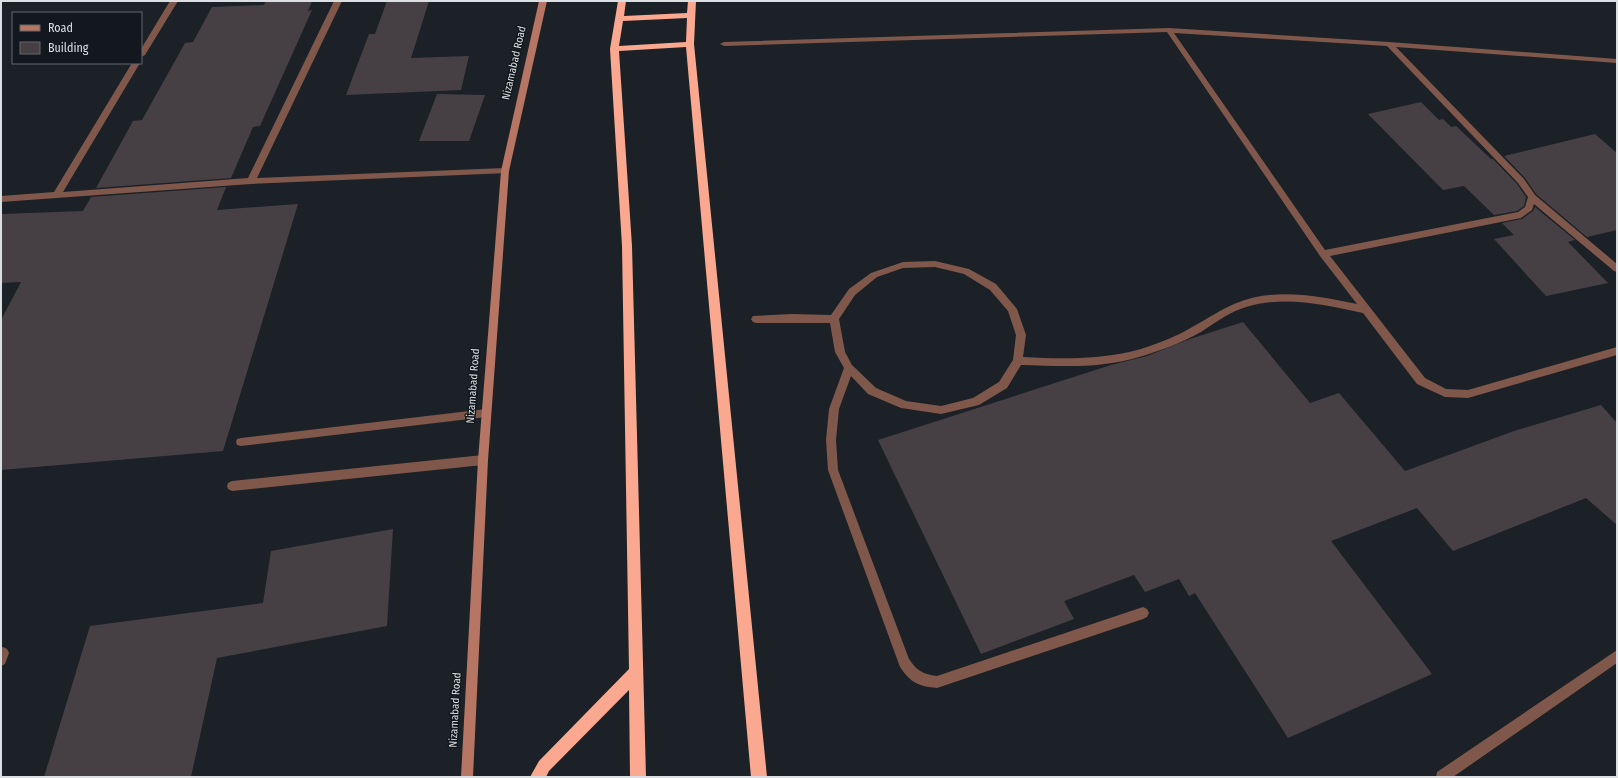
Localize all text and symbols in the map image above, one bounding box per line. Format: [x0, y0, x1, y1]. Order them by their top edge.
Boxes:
legend [12, 12, 142, 64]
text: Road [48, 21, 73, 35]
street label: Nizamabad Road [499, 25, 529, 101]
text: Building [48, 41, 89, 55]
street label: Nizamabad Road [464, 348, 482, 424]
street label: Nizamabad Road [447, 672, 463, 748]

